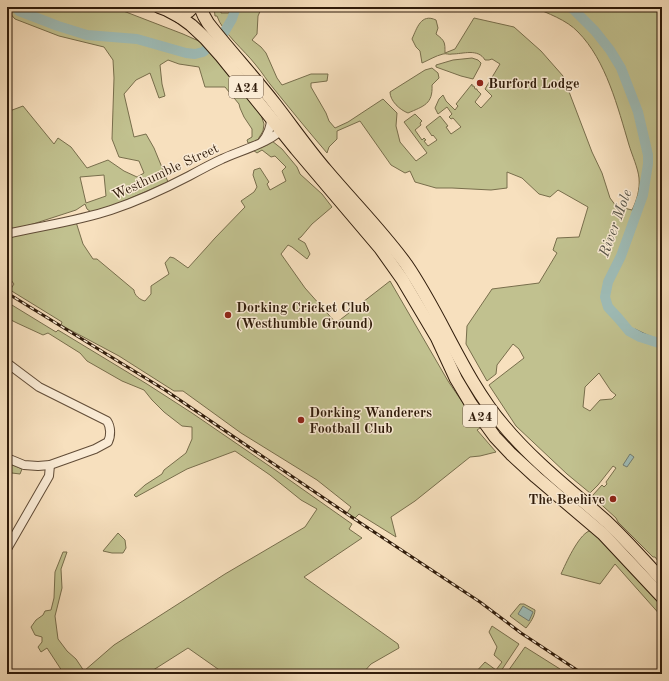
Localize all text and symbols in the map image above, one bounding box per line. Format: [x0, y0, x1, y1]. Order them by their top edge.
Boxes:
road number: A24 [229, 76, 263, 98]
place label: Burford Lodge [488, 77, 580, 91]
marker: Burford Lodge [475, 78, 485, 88]
street label: Westhumble Street [110, 141, 221, 203]
water label: River Mole [597, 188, 636, 260]
place label: Dorking Cricket Club (Westhumble Ground) [236, 301, 373, 331]
marker: Dorking Cricket Club (Westhumble Ground) [223, 310, 233, 320]
road number: A24 [463, 405, 497, 427]
place label: Dorking Wanderers Football Club [309, 406, 432, 436]
marker: Dorking Wanderers Football Club [296, 415, 306, 425]
place label: The Beehive [528, 493, 605, 507]
marker: The Beehive [608, 494, 618, 504]

